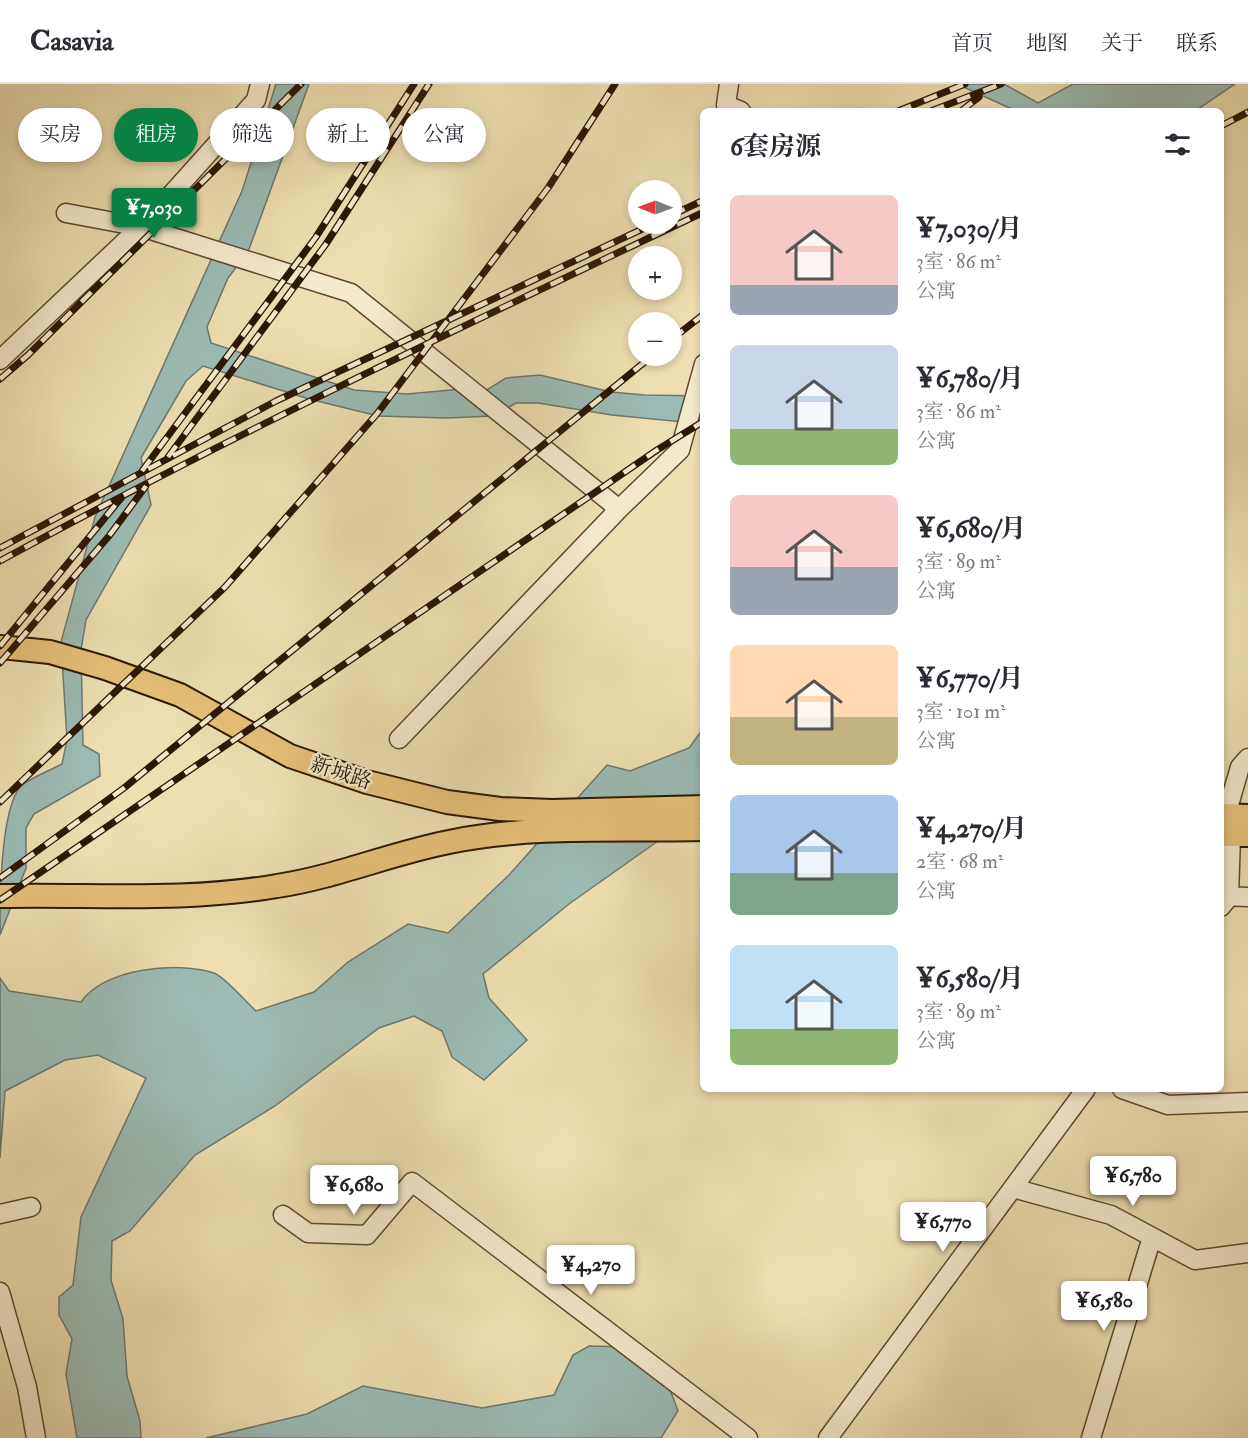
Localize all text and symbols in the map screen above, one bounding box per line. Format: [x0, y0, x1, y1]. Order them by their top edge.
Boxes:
text: Casavia [30, 24, 114, 59]
text: 首页 [951, 30, 993, 57]
text: 地图 [1026, 30, 1068, 57]
text: 关于 [1101, 30, 1143, 57]
text: 联系 [1176, 30, 1218, 57]
chip: 买房 [18, 108, 102, 162]
chip: 租房 [114, 108, 198, 162]
chip: 筛选 [210, 108, 294, 162]
chip: 新上 [306, 108, 390, 162]
chip: 公寓 [402, 108, 486, 162]
icon: filters [1161, 128, 1194, 161]
text: 6套房源 [730, 131, 821, 163]
north arrow [628, 180, 682, 234]
map controls [628, 180, 682, 366]
pin: ¥7,030 [105, 188, 203, 239]
text: ¥7,030 [126, 195, 182, 220]
text: ¥7,030/月 [916, 213, 1023, 245]
icon: home [778, 219, 850, 291]
button: + [628, 246, 682, 300]
text: 3室 · 86 m² [916, 249, 1001, 274]
text: 公寓 [916, 278, 956, 303]
button: − [628, 312, 682, 366]
text: ¥6,780/月 [916, 363, 1024, 395]
icon: home [778, 369, 850, 441]
text: 3室 · 86 m² [916, 399, 1001, 424]
text: 公寓 [916, 428, 956, 453]
text: ¥6,680/月 [916, 513, 1026, 545]
icon: home [778, 519, 850, 591]
text: 3室 · 89 m² [916, 549, 1001, 574]
text: 公寓 [916, 578, 956, 603]
text: ¥6,770/月 [916, 663, 1024, 695]
icon: home [778, 669, 850, 741]
text: 3室 · 101 m² [916, 699, 1006, 724]
text: 公寓 [916, 728, 956, 753]
street label: 新城路 [307, 750, 375, 796]
text: ¥4,270/月 [916, 813, 1027, 845]
icon: home [778, 819, 850, 891]
text: 2室 · 68 m² [916, 849, 1003, 874]
text: 公寓 [916, 878, 956, 903]
text: ¥6,580/月 [916, 963, 1024, 995]
icon: home [778, 969, 850, 1041]
text: 3室 · 89 m² [916, 999, 1001, 1024]
text: 公寓 [916, 1028, 956, 1053]
pin: ¥6,780 [1084, 1156, 1182, 1207]
text: ¥6,780 [1104, 1163, 1162, 1188]
pin: ¥6,680 [305, 1165, 403, 1216]
text: ¥6,680 [324, 1172, 384, 1197]
pin: ¥6,770 [894, 1202, 992, 1253]
text: ¥6,770 [914, 1209, 972, 1234]
pin: ¥4,270 [542, 1245, 640, 1296]
text: ¥4,270 [561, 1252, 621, 1277]
pin: ¥6,580 [1055, 1281, 1153, 1332]
text: ¥6,580 [1075, 1288, 1133, 1313]

